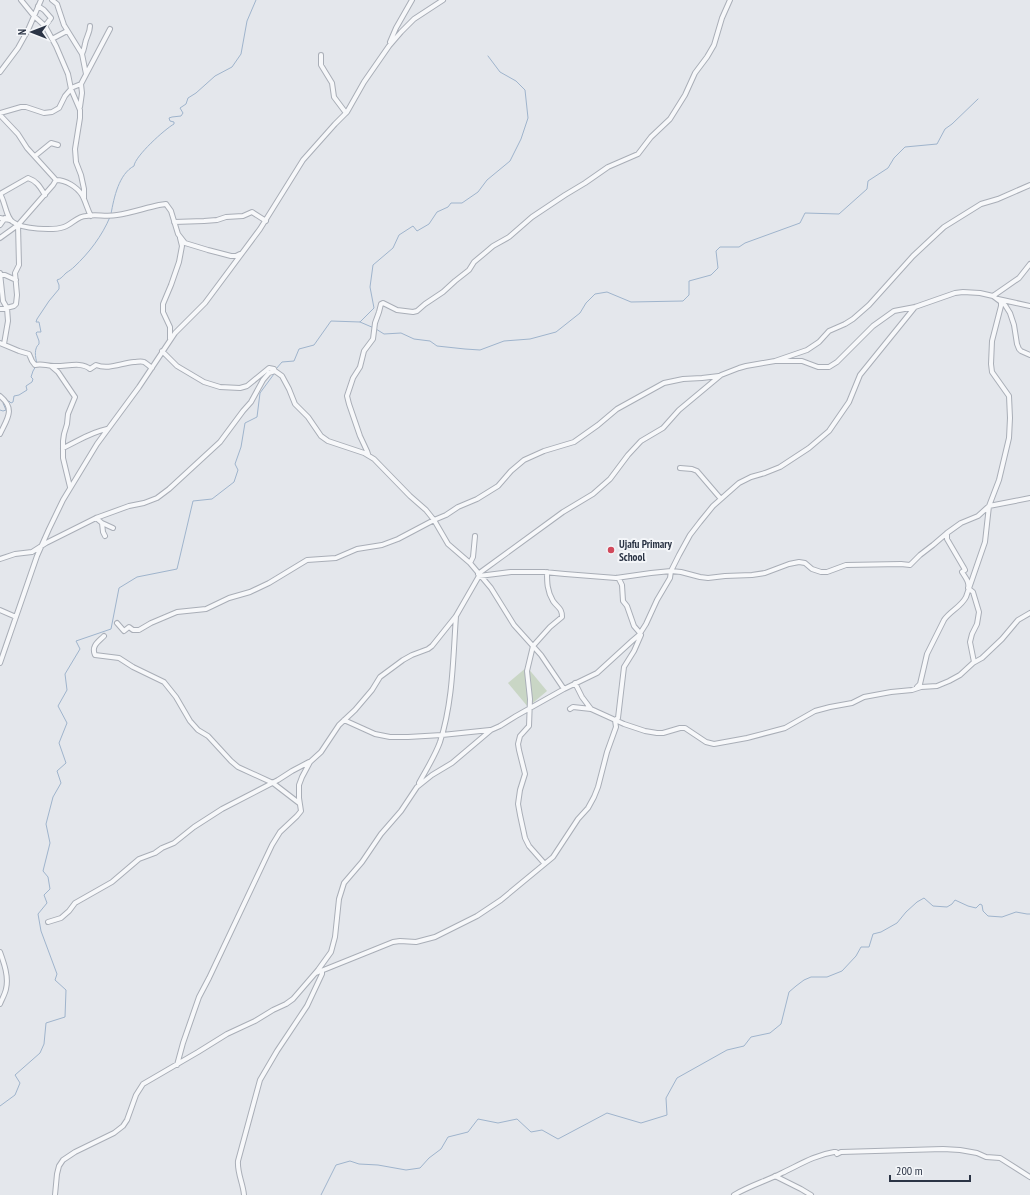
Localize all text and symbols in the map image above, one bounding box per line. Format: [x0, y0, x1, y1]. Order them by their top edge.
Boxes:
north arrow [12, 12, 52, 52]
text: N [15, 29, 29, 35]
place label: Ujafu Primary School [619, 537, 673, 564]
marker: Ujafu Primary School [606, 545, 616, 555]
scale bar [890, 1157, 970, 1183]
text: 200 m [896, 1163, 923, 1178]

